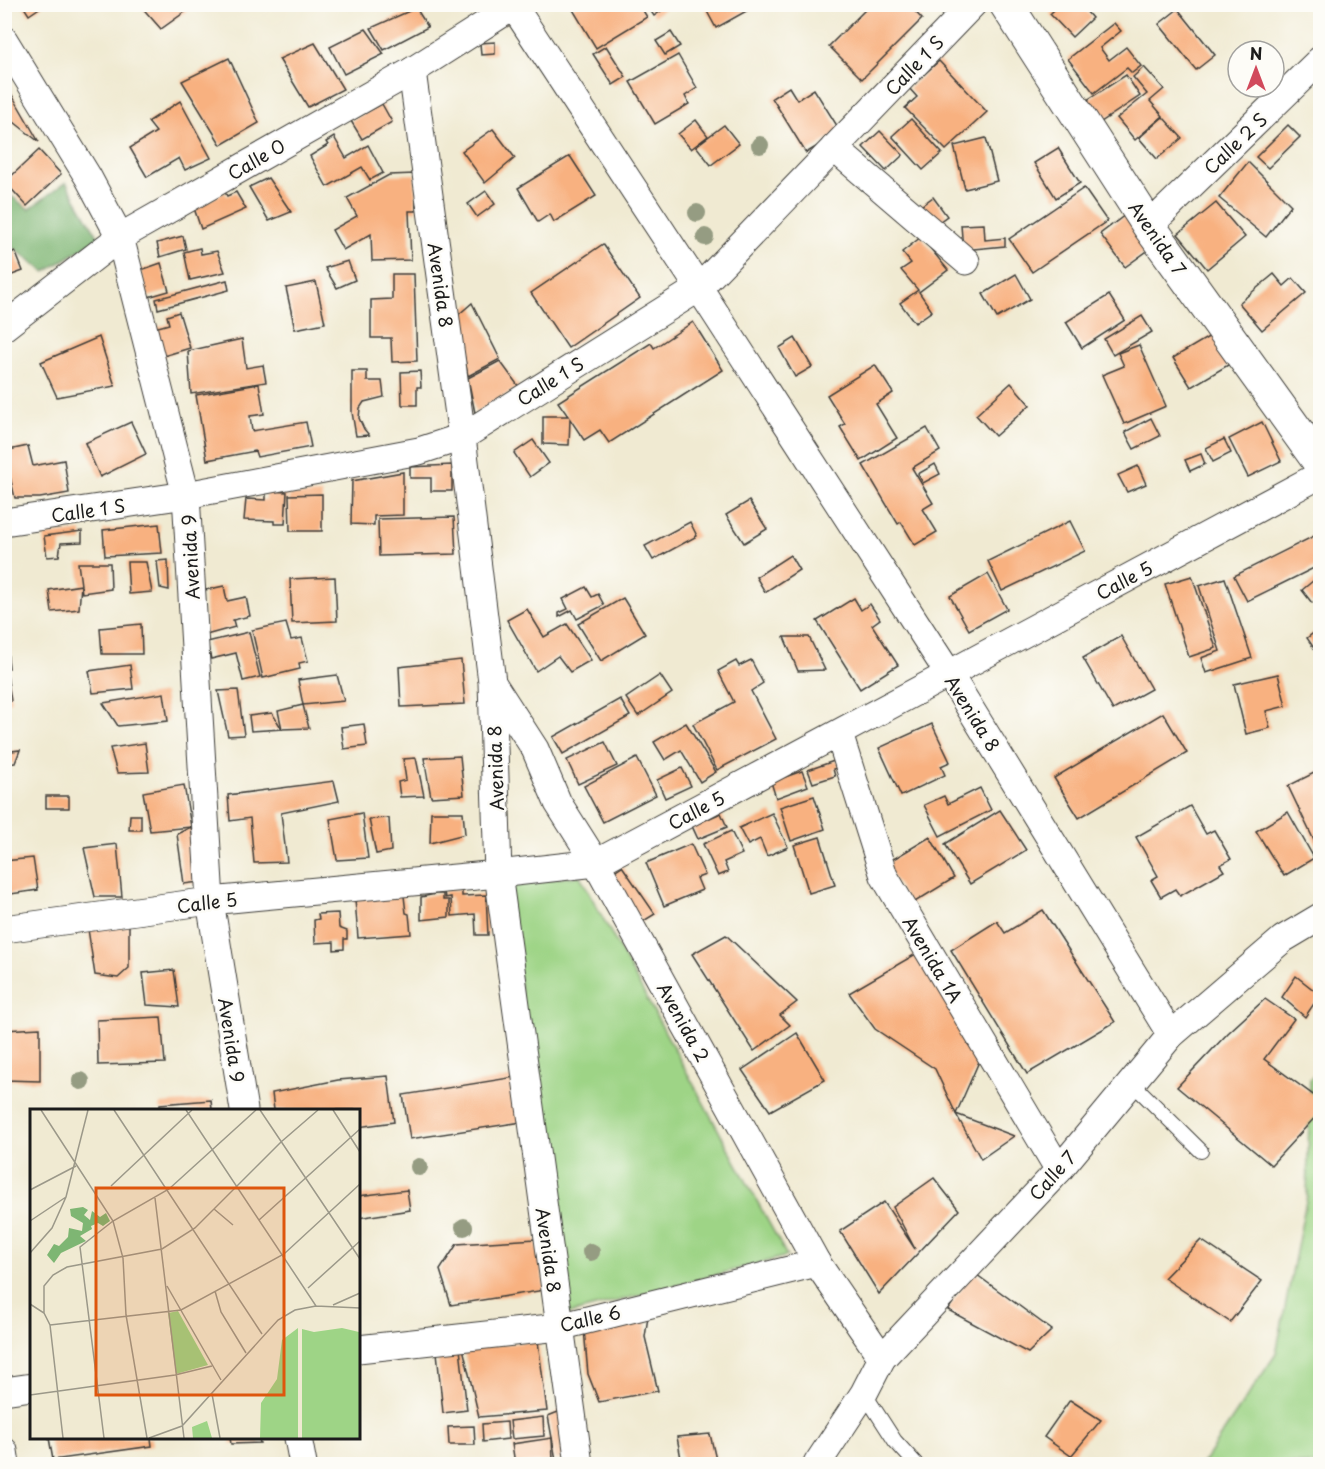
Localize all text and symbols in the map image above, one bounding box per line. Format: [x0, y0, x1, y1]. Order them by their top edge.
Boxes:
street label: Calle 1 S [878, 29, 950, 101]
north arrow [1226, 39, 1286, 99]
text: N [1250, 41, 1262, 65]
street label: Calle 2 S [1197, 106, 1273, 180]
street label: Calle 0 [222, 132, 290, 186]
street label: Avenida 7 [1123, 195, 1193, 281]
street label: Avenida 8 [422, 241, 460, 329]
street label: Calle 1 S [511, 350, 589, 412]
street label: Calle 1 S [49, 491, 127, 529]
street label: Avenida 9 [174, 514, 206, 600]
street label: Calle 5 [1091, 554, 1157, 606]
street label: Avenida 8 [939, 670, 1007, 756]
street label: Avenida 8 [480, 725, 510, 811]
street label: Calle 5 [663, 784, 729, 836]
street label: Calle 5 [175, 885, 239, 919]
street label: Avenida 1A [897, 911, 969, 1007]
street label: Avenida 2 [651, 977, 717, 1067]
street label: Avenida 9 [212, 996, 252, 1084]
inset map [30, 1109, 360, 1439]
street label: Calle 7 [1022, 1144, 1082, 1206]
street label: Avenida 8 [530, 1206, 568, 1294]
street label: Calle 6 [557, 1298, 623, 1338]

